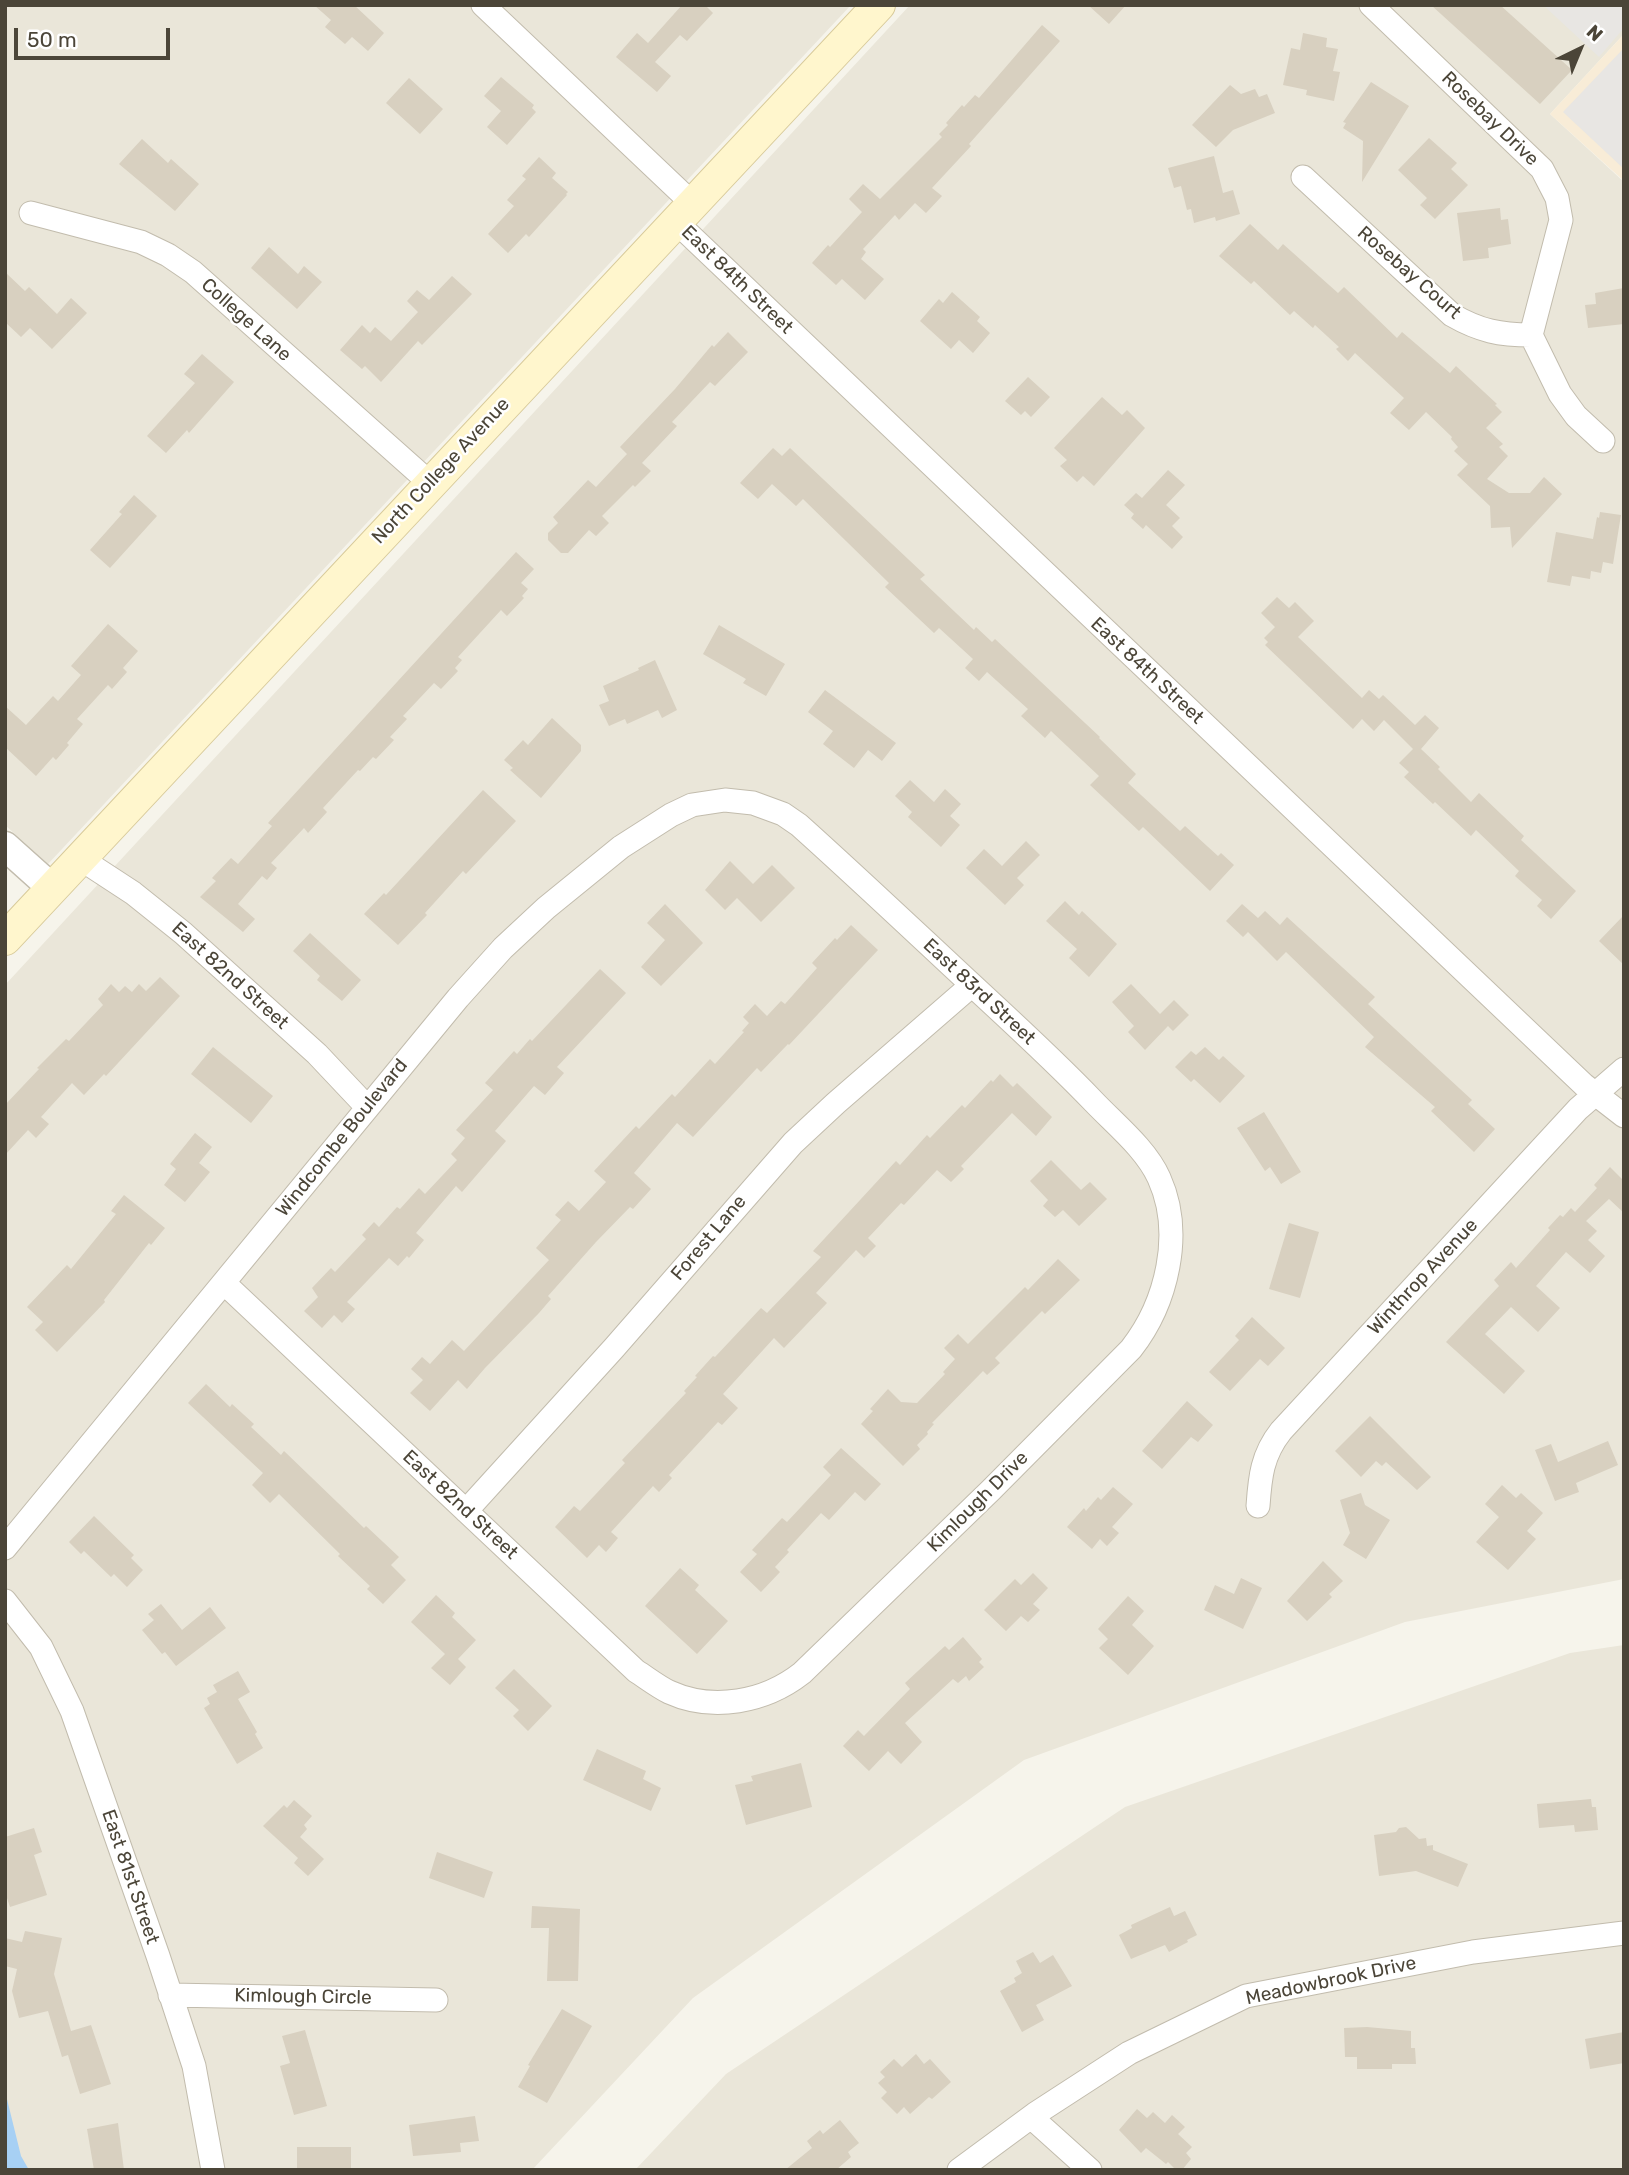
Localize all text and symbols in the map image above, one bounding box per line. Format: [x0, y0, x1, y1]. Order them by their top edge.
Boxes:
scale bar [18, 14, 173, 58]
north arrow [1545, 14, 1615, 84]
text: N [1582, 20, 1607, 46]
text: 50 m [27, 27, 77, 52]
street label: Rosebay Drive [1437, 67, 1543, 171]
street label: East 84th Street [676, 221, 798, 339]
street label: Rosebay Court [1352, 222, 1466, 324]
street label: College Lane [196, 274, 296, 366]
street label: North College Avenue [367, 393, 515, 549]
street label: East 84th Street [1086, 613, 1208, 729]
street label: East 82nd Street [167, 918, 293, 1034]
street label: East 83rd Street [918, 934, 1040, 1050]
street label: Windcombe Boulevard [271, 1054, 413, 1222]
street label: Forest Lane [667, 1191, 751, 1285]
street label: Winthrop Avenue [1363, 1214, 1483, 1340]
street label: East 82nd Street [398, 1446, 522, 1564]
street label: Kimlough Drive [923, 1447, 1033, 1557]
street label: East 81st Street [96, 1807, 164, 1947]
street label: Meadowbrook Drive [1244, 1952, 1418, 2010]
street label: Kimlough Circle [234, 1984, 372, 2010]

